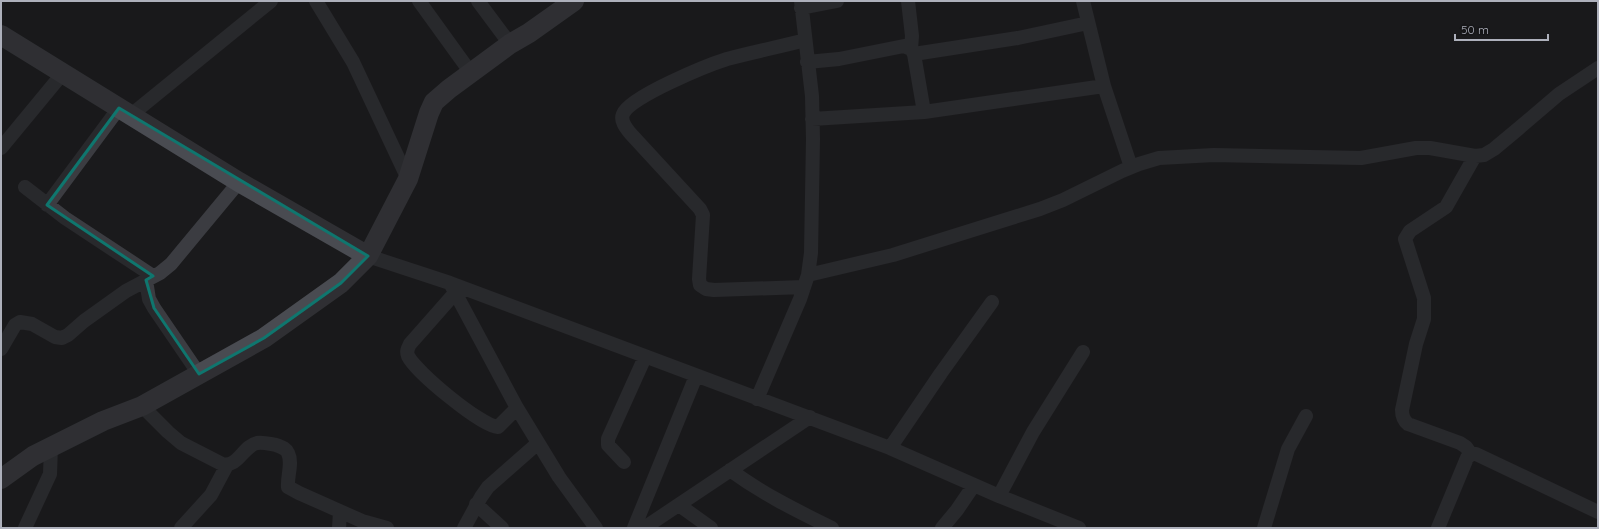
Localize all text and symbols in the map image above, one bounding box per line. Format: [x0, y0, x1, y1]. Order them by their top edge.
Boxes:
scale bar [1455, 16, 1548, 42]
text: 50 m [1461, 22, 1489, 37]

